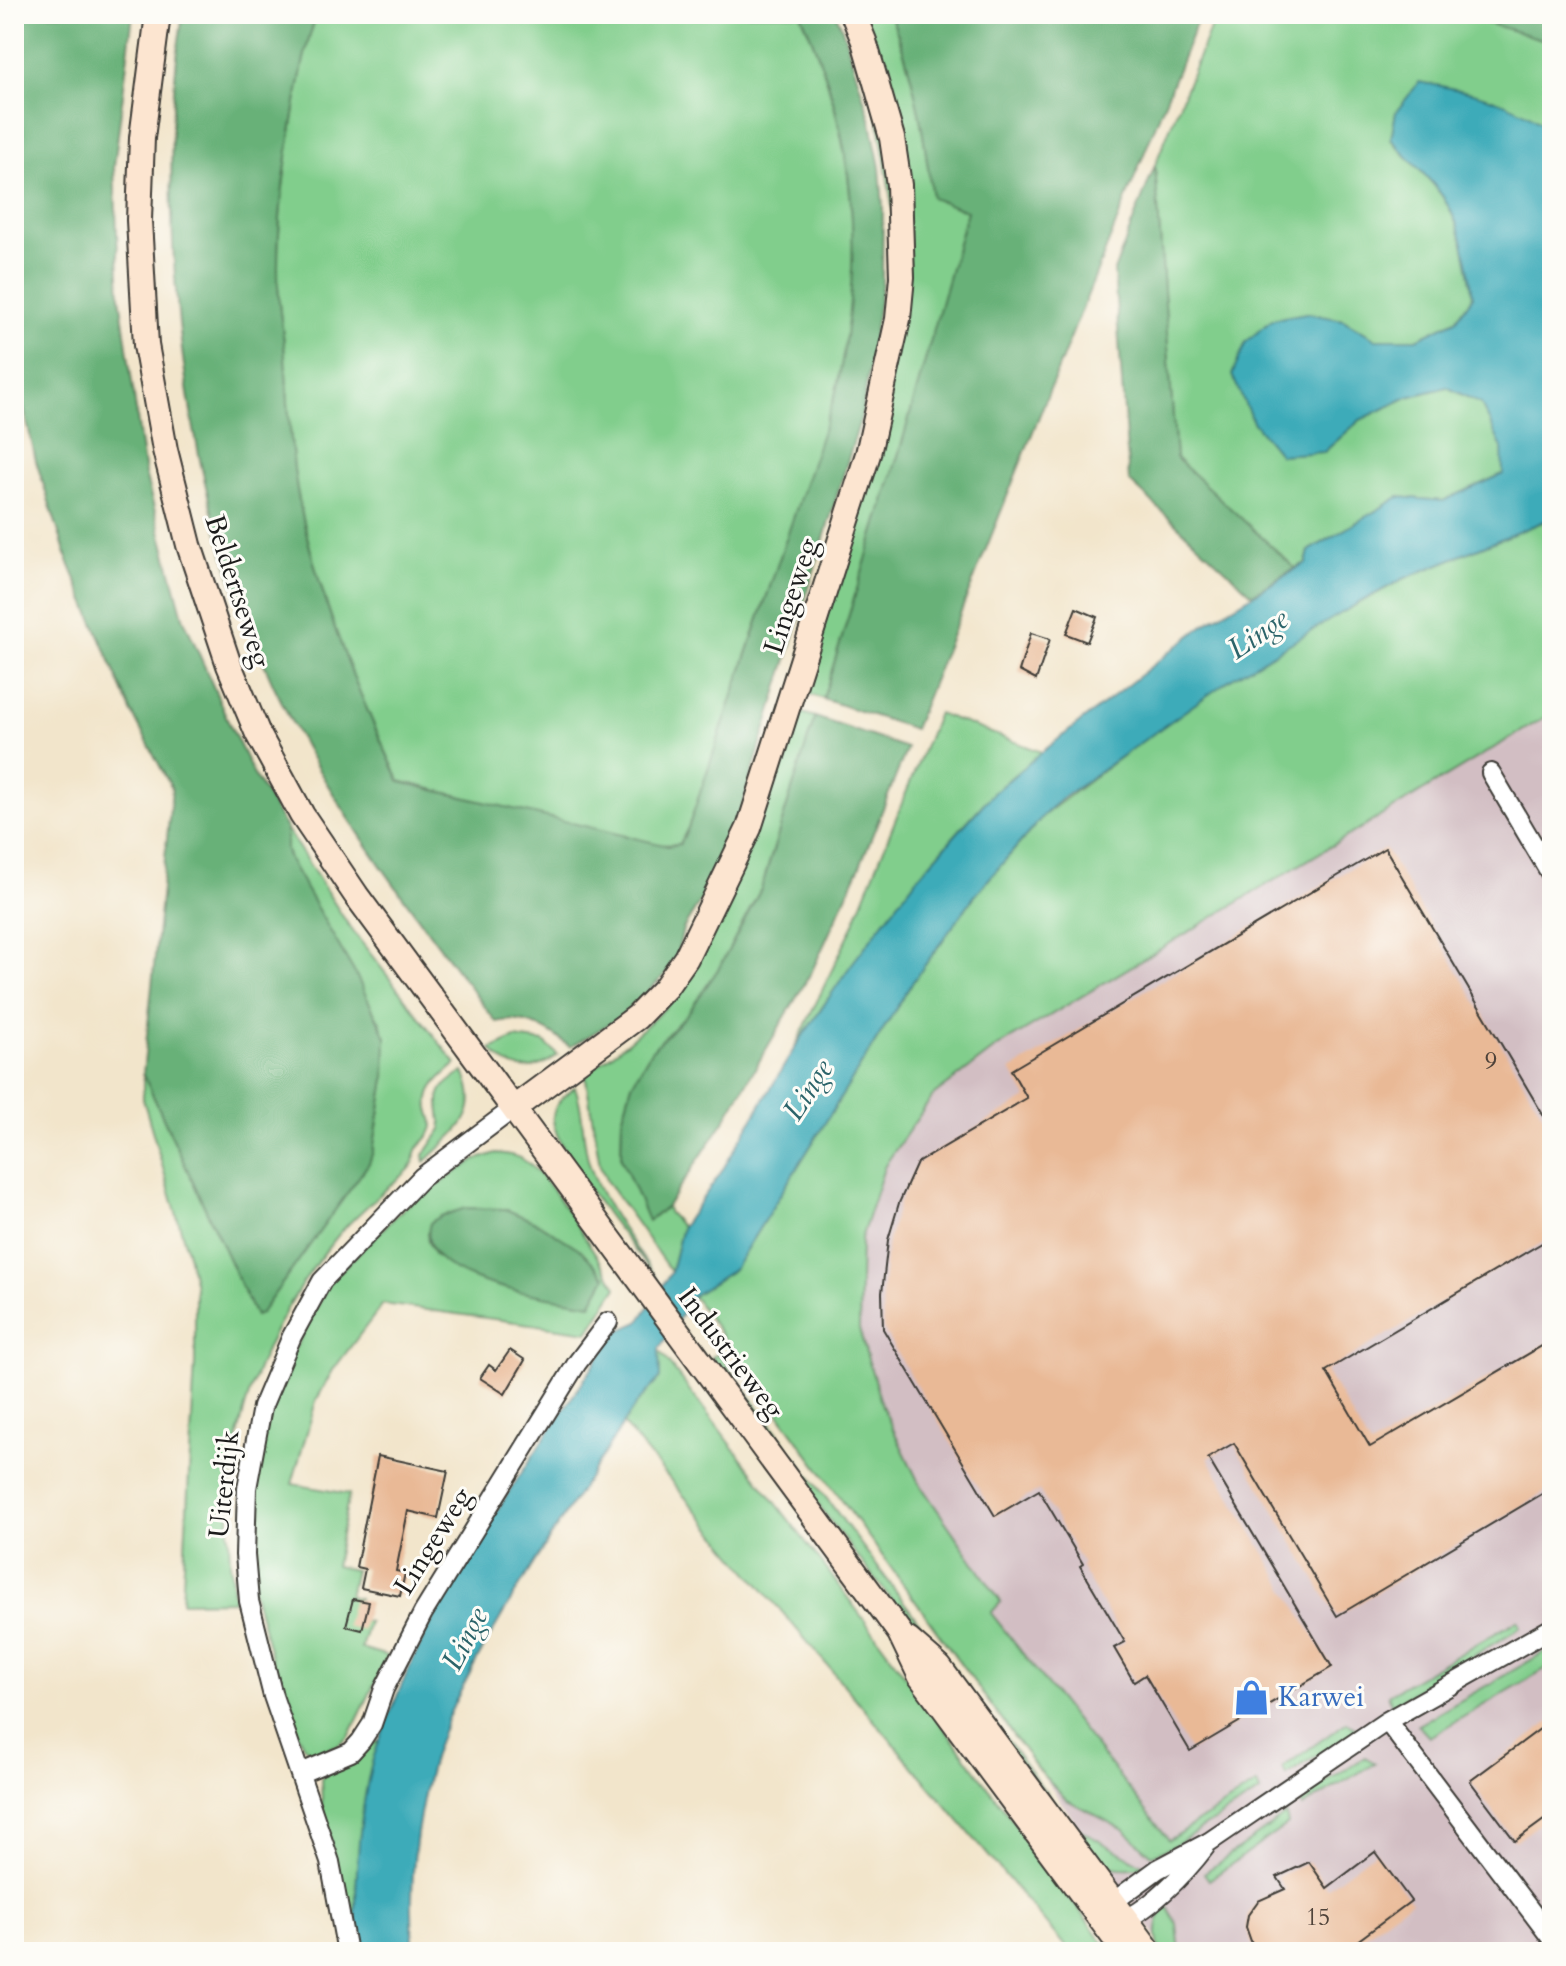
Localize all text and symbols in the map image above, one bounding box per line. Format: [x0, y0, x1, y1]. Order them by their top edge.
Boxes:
street label: Beldertseweg [195, 510, 281, 673]
street label: Lingeweg [754, 533, 828, 659]
water label: Linge [1219, 598, 1297, 669]
house number: 9 [1485, 1045, 1497, 1078]
water label: Linge [773, 1051, 843, 1129]
street label: Industrieweg [669, 1279, 793, 1427]
street label: Uiterdijk [199, 1428, 249, 1540]
street label: Lingeweg [385, 1480, 481, 1602]
water label: Linge [432, 1600, 498, 1677]
shop icon: Karwei [1233, 1678, 1271, 1716]
place label: Karwei [1278, 1678, 1364, 1716]
house number: 15 [1306, 1901, 1330, 1934]

